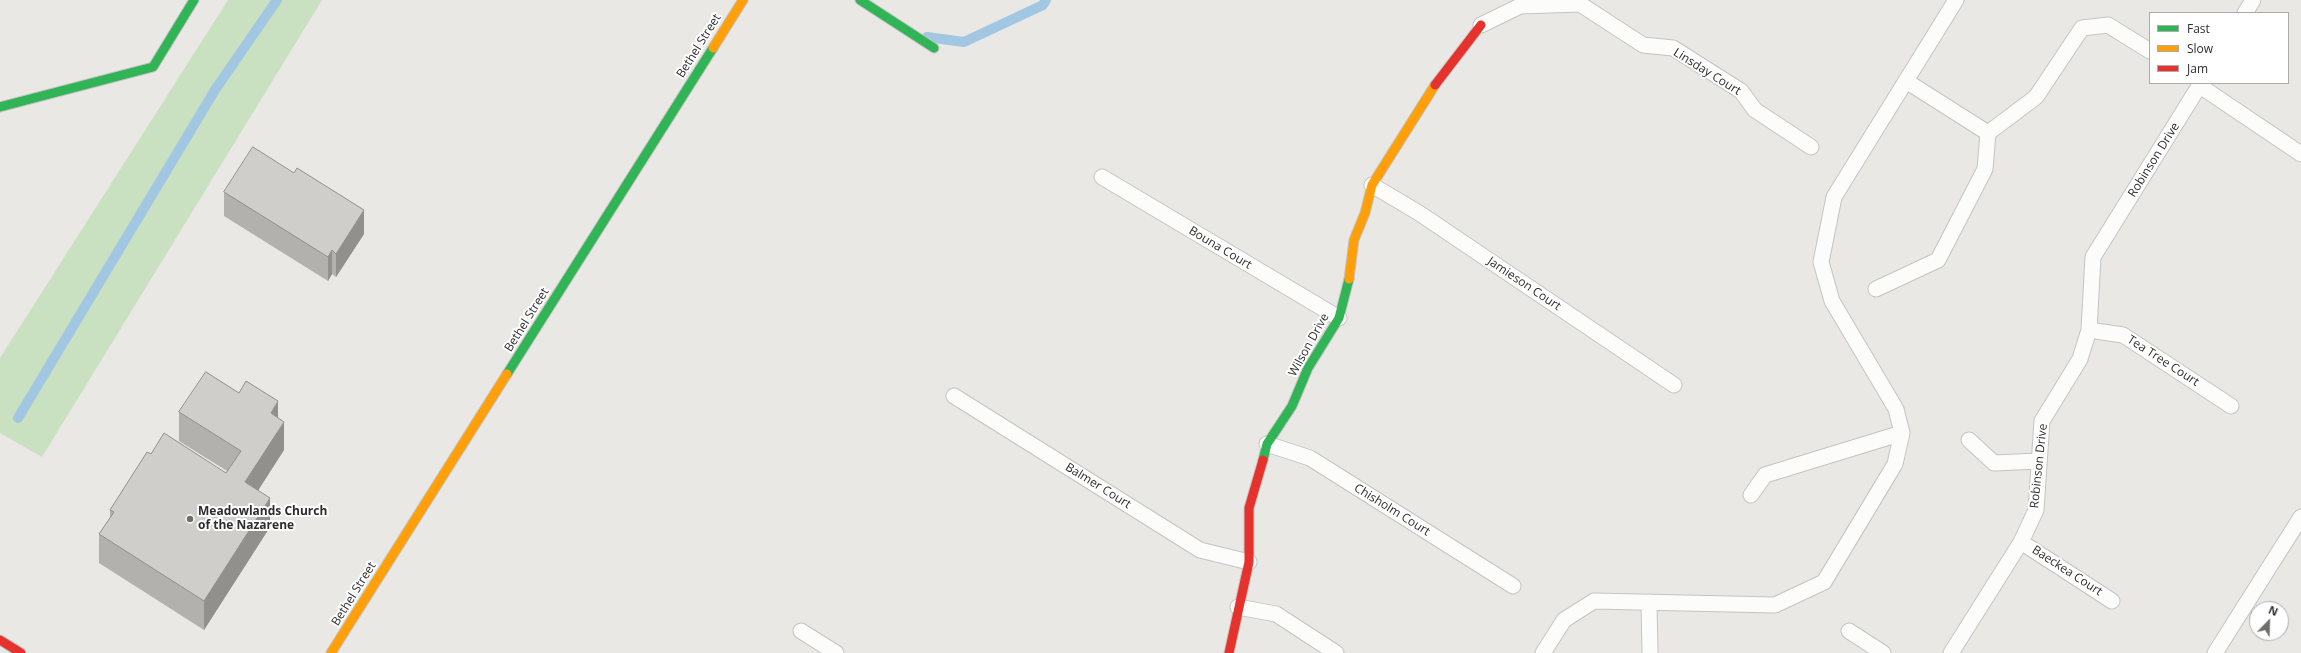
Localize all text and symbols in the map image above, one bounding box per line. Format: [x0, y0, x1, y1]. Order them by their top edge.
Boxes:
street label: Bethel Street [674, 11, 724, 81]
legend [2149, 12, 2289, 84]
text: Fast [2187, 20, 2210, 37]
text: Slow [2187, 40, 2213, 57]
street label: Linsday Court [1671, 46, 1743, 98]
text: Jam [2187, 60, 2208, 77]
street label: Robinson Drive [2125, 120, 2183, 200]
street label: Bouna Court [1186, 224, 1254, 272]
street label: Jamieson Court [1485, 254, 1563, 314]
street label: Bethel Street [502, 285, 552, 355]
street label: Wilson Drive [1286, 311, 1332, 379]
street label: Tea Tree Court [2124, 332, 2202, 390]
street label: Robinson Drive [2027, 423, 2051, 509]
street label: Balmer Court [1063, 460, 1133, 512]
street label: Chisholm Court [1351, 481, 1433, 539]
place label: Meadowlands Church of the Nazarene [198, 505, 327, 533]
marker: Meadowlands Church of the Nazarene [185, 514, 195, 524]
street label: Baeckea Court [2029, 543, 2105, 599]
street label: Bethel Street [329, 559, 379, 629]
north arrow [2249, 601, 2289, 641]
text: N [2266, 602, 2281, 619]

